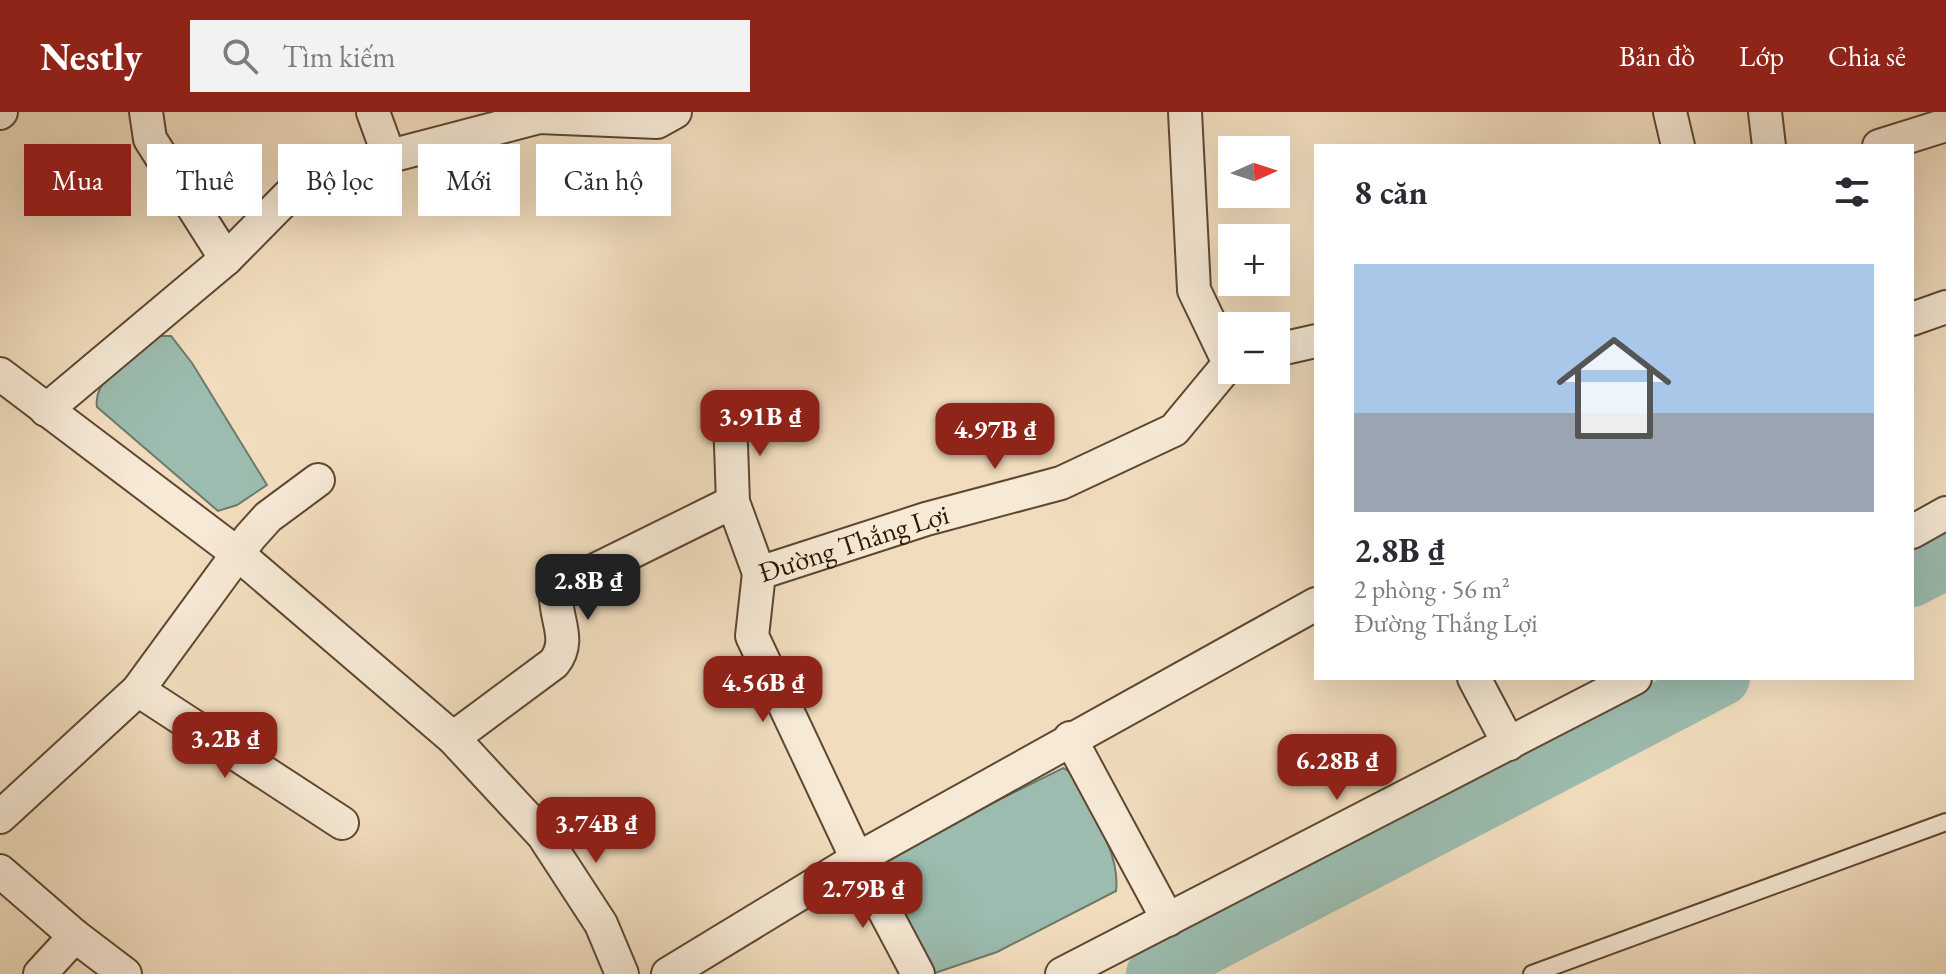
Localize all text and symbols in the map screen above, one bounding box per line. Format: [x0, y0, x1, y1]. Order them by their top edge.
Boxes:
search box [190, 20, 750, 92]
text: Nestly [40, 32, 142, 81]
icon: search [218, 34, 262, 78]
text: Tìm kiếm [282, 37, 395, 76]
text: Bản đồ [1619, 38, 1695, 74]
text: Lớp [1739, 38, 1784, 74]
text: Chia sẻ [1828, 38, 1906, 74]
north arrow [1218, 136, 1290, 208]
map controls [1218, 136, 1290, 384]
chip: Mua [24, 144, 131, 216]
chip: Thuê [147, 144, 262, 216]
chip: Bộ lọc [278, 144, 402, 216]
chip: Mới [418, 144, 520, 216]
chip: Căn hộ [536, 144, 671, 216]
text: 8 căn [1354, 170, 1428, 214]
icon: filters [1830, 170, 1874, 214]
button: + [1218, 224, 1290, 296]
button: − [1218, 312, 1290, 384]
icon: home [1542, 316, 1686, 460]
pin: 3.91B ₫ [686, 390, 834, 458]
text: 3.91B ₫ [718, 399, 802, 433]
pin: 4.97B ₫ [921, 403, 1069, 471]
text: 4.97B ₫ [953, 412, 1037, 446]
street label: Đường Thắng Lợi [754, 496, 953, 590]
text: 2.8B ₫ [1354, 528, 1445, 572]
pin: 2.8B ₫ [523, 554, 653, 622]
text: 2.8B ₫ [553, 563, 623, 597]
text: 2 phòng · 56 m² [1354, 572, 1510, 606]
text: Đường Thắng Lợi [1354, 606, 1538, 640]
pin: 4.56B ₫ [689, 656, 837, 724]
text: 4.56B ₫ [721, 665, 805, 699]
pin: 3.2B ₫ [160, 712, 290, 780]
text: 3.2B ₫ [190, 721, 260, 755]
pin: 6.28B ₫ [1263, 734, 1411, 802]
text: 6.28B ₫ [1295, 743, 1379, 777]
pin: 3.74B ₫ [522, 797, 670, 865]
text: 3.74B ₫ [554, 806, 638, 840]
pin: 2.79B ₫ [789, 862, 937, 930]
text: 2.79B ₫ [821, 871, 905, 905]

